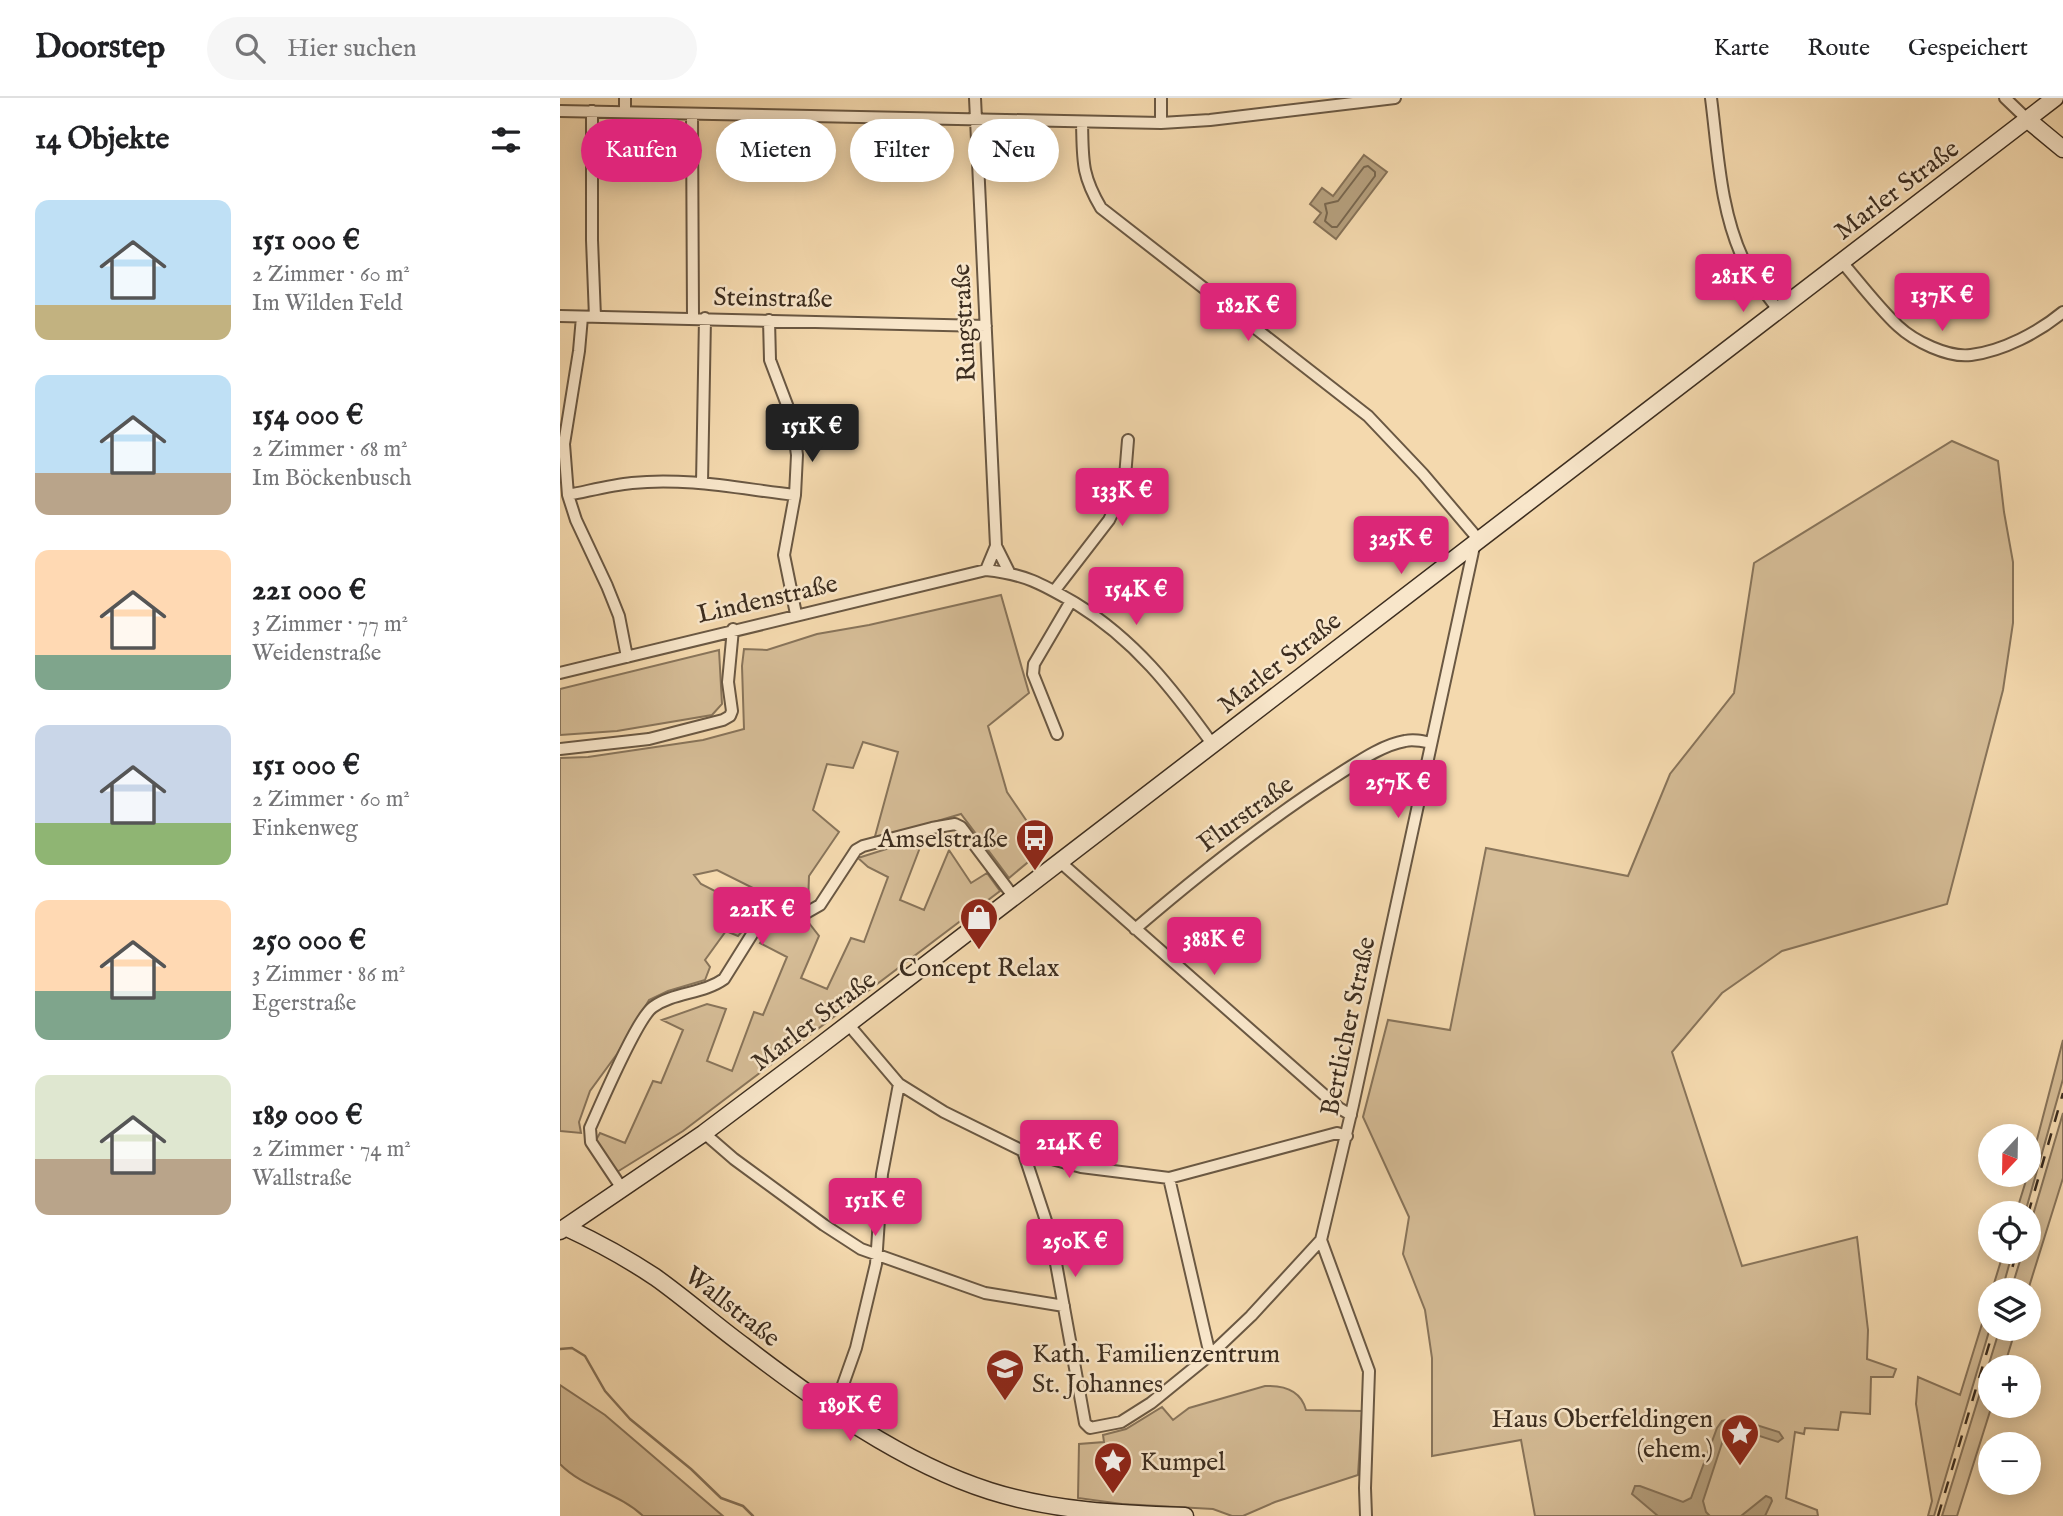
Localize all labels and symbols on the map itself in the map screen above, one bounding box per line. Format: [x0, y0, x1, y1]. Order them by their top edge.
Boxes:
street label: Marler Straße [1828, 133, 1966, 248]
pin: 281K € [1686, 254, 1800, 314]
street label: Ringstraße [945, 263, 984, 383]
pin: 137K € [1885, 274, 1999, 333]
street label: Steinstraße [713, 281, 833, 316]
pin: 182K € [1191, 284, 1305, 343]
pin: 151K € [755, 404, 869, 464]
pin: 133K € [1065, 468, 1179, 528]
pin: 325K € [1344, 517, 1458, 576]
street label: Lindenstraße [694, 567, 841, 632]
pin: 154K € [1079, 568, 1193, 627]
street label: Marler Straße [1212, 605, 1348, 722]
pin: 257K € [1341, 760, 1455, 820]
street label: Flurstraße [1191, 768, 1300, 860]
bus stop icon: Amselstraße [1014, 817, 1056, 872]
place label: Amselstraße [877, 823, 1008, 856]
pin: 221K € [705, 888, 819, 947]
shop icon: Concept Relax [958, 896, 1000, 951]
pin: 388K € [1157, 918, 1271, 977]
street label: Bertlicher Straße [1313, 934, 1384, 1119]
place label: Concept Relax [899, 952, 1060, 985]
street label: Marler Straße [745, 964, 883, 1079]
pin: 214K € [1012, 1121, 1126, 1180]
north arrow [1978, 1124, 2040, 1186]
pin: 151K € [818, 1178, 932, 1238]
pin: 250K € [1018, 1220, 1132, 1279]
street label: Wallstraße [677, 1259, 787, 1355]
place label: Kath. Familienzentrum St. Johannes [1032, 1338, 1280, 1401]
school or university icon: Kath. Familienzentrum St. Johannes [984, 1347, 1026, 1402]
pin: 189K € [793, 1384, 907, 1443]
place label: Haus Oberfeldingen (ehem.) [1491, 1403, 1713, 1466]
place icon: Haus Oberfeldingen (ehem.) [1719, 1412, 1761, 1467]
place icon: Kumpel [1092, 1440, 1134, 1495]
place label: Kumpel [1140, 1446, 1226, 1479]

